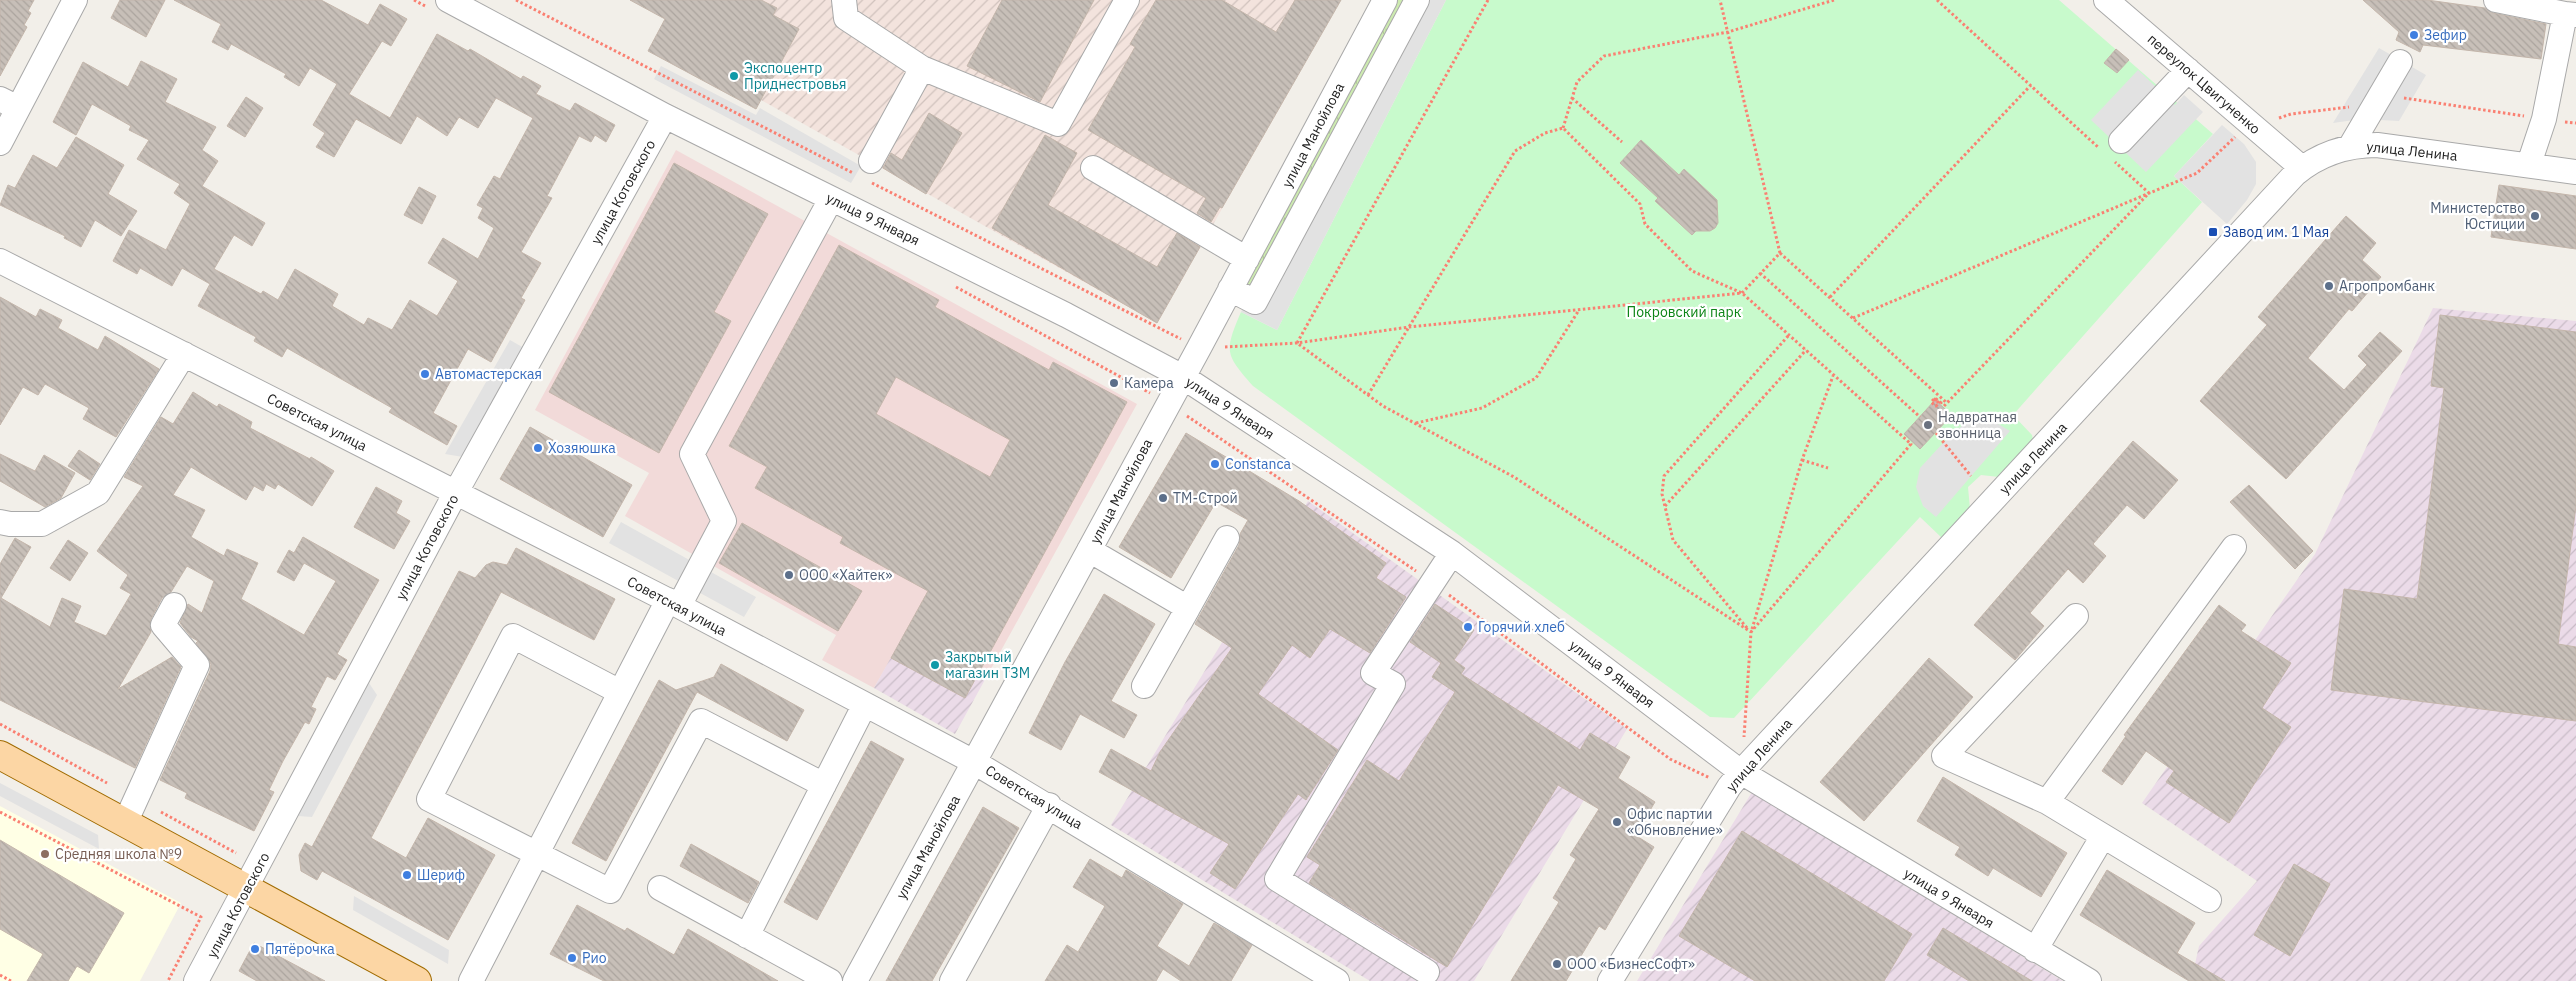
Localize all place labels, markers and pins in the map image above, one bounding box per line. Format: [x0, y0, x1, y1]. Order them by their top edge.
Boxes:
place label: Зефир [2424, 26, 2467, 44]
marker: Зефир [2408, 29, 2420, 41]
place label: Экспоцентр Приднестровья [744, 59, 847, 93]
marker: Экспоцентр Приднестровья [728, 70, 740, 82]
place label: Министерство Юстиции [2430, 199, 2525, 233]
marker: Министерство Юстиции [2529, 210, 2541, 222]
place label: Завод им. 1 Мая [2223, 223, 2329, 241]
marker: Завод им. 1 Мая [2207, 226, 2219, 238]
place label: Агропромбанк [2339, 277, 2435, 295]
marker: Агропромбанк [2323, 280, 2335, 292]
place label: Автомастерская [435, 365, 542, 383]
marker: Автомастерская [419, 368, 431, 380]
place label: Камера [1124, 374, 1174, 392]
marker: Камера [1108, 377, 1120, 389]
place label: Надвратная звонница [1938, 408, 2017, 442]
marker: Надвратная звонница [1922, 419, 1934, 431]
place label: Хозяюшка [548, 439, 616, 457]
marker: Хозяюшка [532, 442, 544, 454]
place label: Constanca [1225, 455, 1292, 473]
marker: Constanca [1209, 458, 1221, 470]
place label: ТМ-Строй [1173, 489, 1238, 507]
marker: ТМ-Строй [1157, 492, 1169, 504]
place label: ООО «Хайтек» [799, 566, 892, 584]
marker: ООО «Хайтек» [783, 569, 795, 581]
place label: Горячий хлеб [1478, 618, 1565, 636]
marker: Горячий хлеб [1462, 621, 1474, 633]
place label: Закрытый магазин ТЗМ [945, 648, 1030, 682]
marker: Закрытый магазин ТЗМ [929, 659, 941, 671]
place label: Офис партии «Обновление» [1627, 805, 1723, 839]
marker: Офис партии «Обновление» [1611, 816, 1623, 828]
place label: Средняя школа №9 [55, 845, 182, 863]
marker: Средняя школа №9 [39, 848, 51, 860]
place label: Шериф [417, 866, 465, 884]
marker: Шериф [401, 869, 413, 881]
place label: Пятёрочка [265, 940, 335, 958]
marker: Пятёрочка [249, 943, 261, 955]
place label: Рио [582, 949, 607, 967]
marker: Рио [566, 952, 578, 964]
place label: ООО «БизнесСофт» [1567, 955, 1695, 973]
marker: ООО «БизнесСофт» [1551, 958, 1563, 970]

